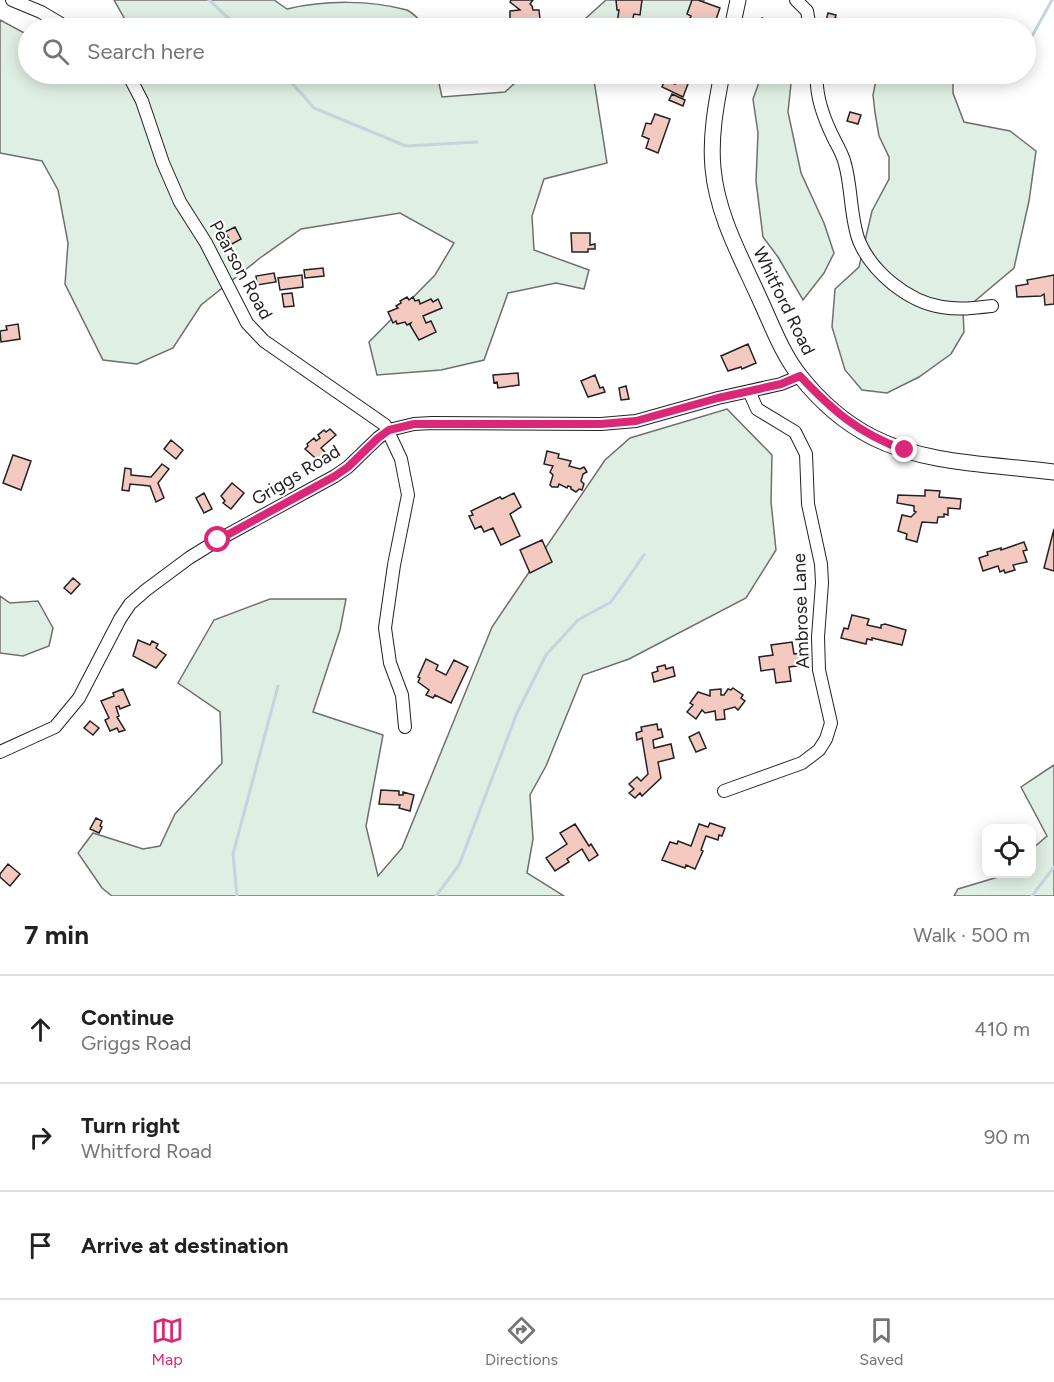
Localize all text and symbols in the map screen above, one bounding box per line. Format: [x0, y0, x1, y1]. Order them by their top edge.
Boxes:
search box [18, 18, 1036, 84]
icon: search [39, 35, 72, 68]
text: Search here [87, 38, 205, 65]
street label: Pearson Road [205, 217, 277, 323]
street label: Whitford Road [748, 243, 820, 359]
route end [891, 436, 917, 462]
street label: Griggs Road [248, 440, 344, 510]
route start [204, 526, 230, 552]
street label: Ambrose Lane [788, 553, 814, 669]
map controls [982, 824, 1036, 878]
button: locate [982, 824, 1036, 878]
text: 7 min [24, 919, 89, 951]
text: Walk · 500 m [913, 923, 1030, 947]
text: Continue [81, 1004, 174, 1031]
icon: ahead [24, 1013, 57, 1046]
text: 410 m [975, 1017, 1030, 1041]
text: Griggs Road [81, 1031, 191, 1055]
text: Turn right [81, 1112, 180, 1139]
icon: right [24, 1121, 57, 1154]
text: 90 m [984, 1125, 1030, 1149]
text: Whitford Road [81, 1139, 212, 1163]
icon: arrive [24, 1229, 57, 1262]
text: Arrive at destination [81, 1232, 289, 1259]
tab: Map [151, 1314, 184, 1369]
tab: Directions [485, 1314, 558, 1369]
tab: Saved [859, 1314, 903, 1369]

